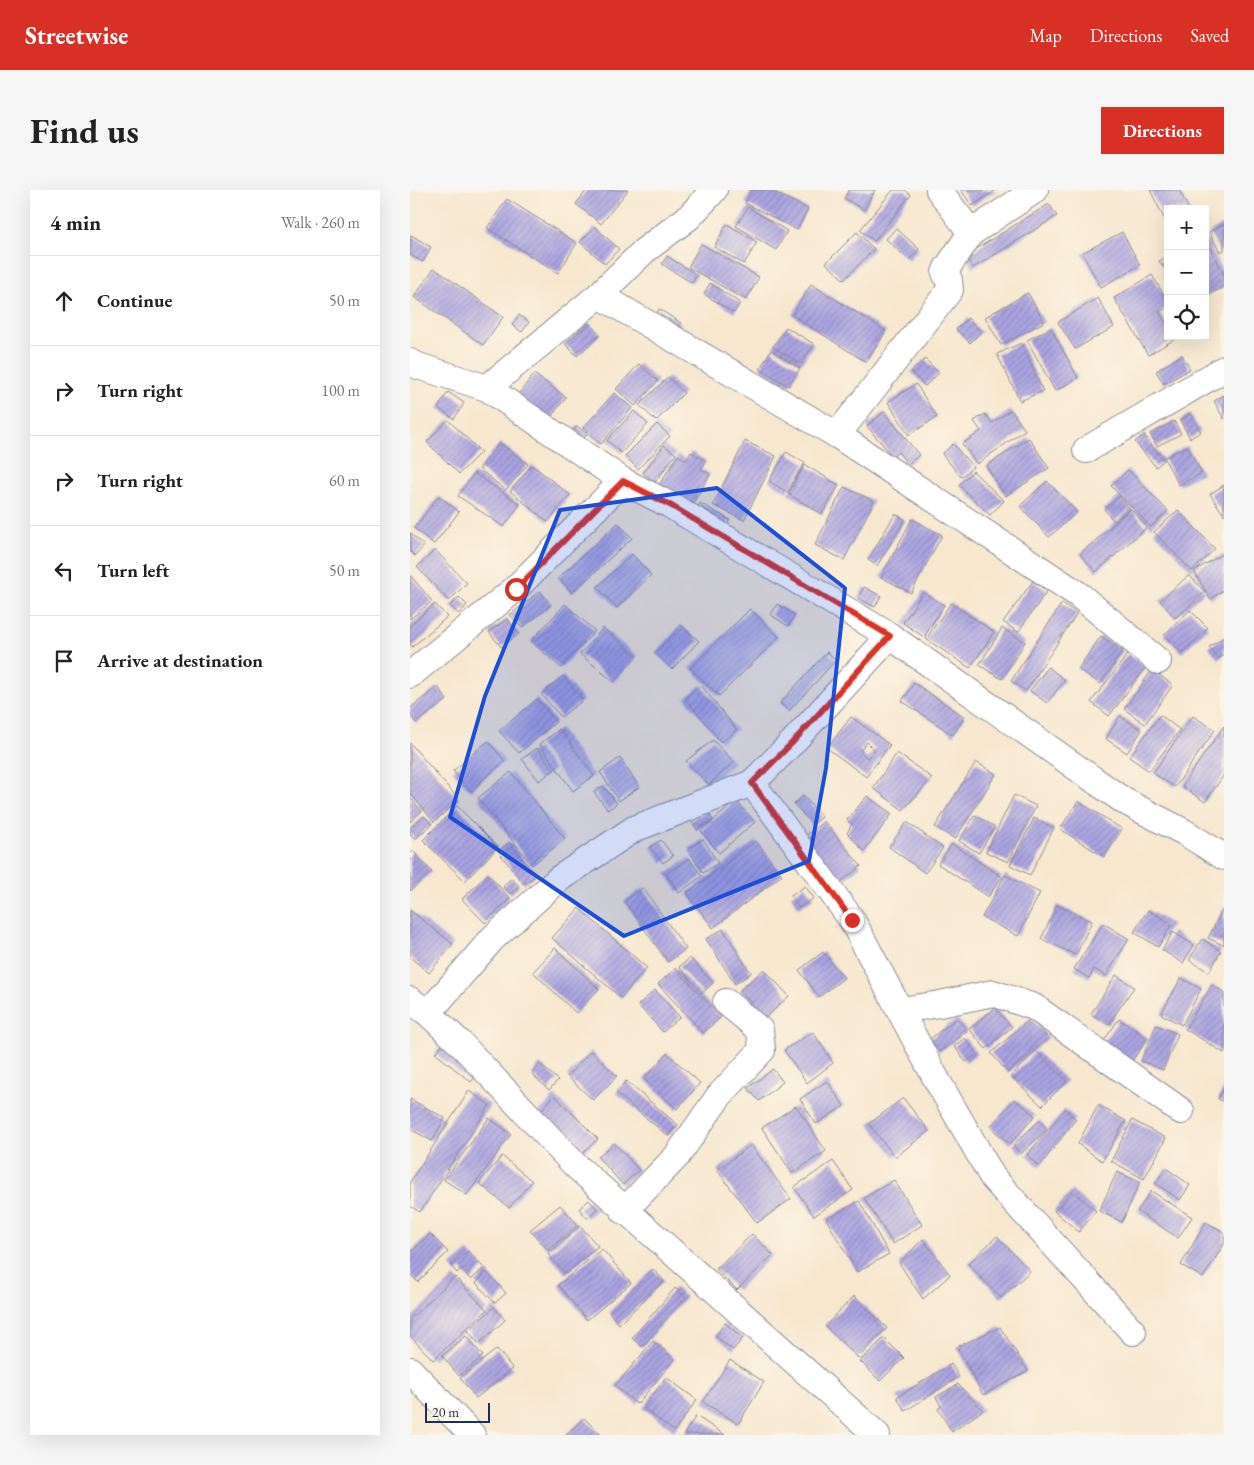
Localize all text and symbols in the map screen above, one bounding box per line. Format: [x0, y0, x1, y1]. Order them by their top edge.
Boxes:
text: Streetwise [25, 20, 128, 51]
text: Map [1030, 24, 1062, 47]
text: Directions [1090, 24, 1162, 47]
text: Saved [1190, 24, 1229, 47]
button: Directions [1101, 107, 1224, 154]
text: Find us [30, 108, 139, 153]
map controls [1164, 205, 1209, 340]
button: + [1164, 205, 1209, 250]
text: 4 min [50, 209, 101, 236]
text: Walk · 260 m [281, 212, 360, 233]
button: − [1164, 250, 1209, 295]
icon: ahead [50, 287, 78, 315]
text: Continue [97, 288, 172, 313]
text: 50 m [329, 290, 360, 311]
button: locate [1164, 295, 1209, 340]
icon: right [50, 377, 78, 405]
text: Turn right [97, 378, 183, 403]
text: 100 m [321, 380, 360, 401]
icon: right [50, 467, 78, 495]
text: Turn right [97, 468, 183, 493]
text: 60 m [329, 470, 360, 491]
icon: left [50, 557, 78, 585]
text: Turn left [97, 558, 169, 583]
text: 50 m [329, 560, 360, 581]
route start [505, 578, 528, 601]
icon: arrive [50, 647, 78, 675]
text: Arrive at destination [97, 648, 263, 673]
route end [841, 909, 864, 932]
scale bar [425, 1400, 490, 1423]
text: 20 m [432, 1403, 459, 1421]

